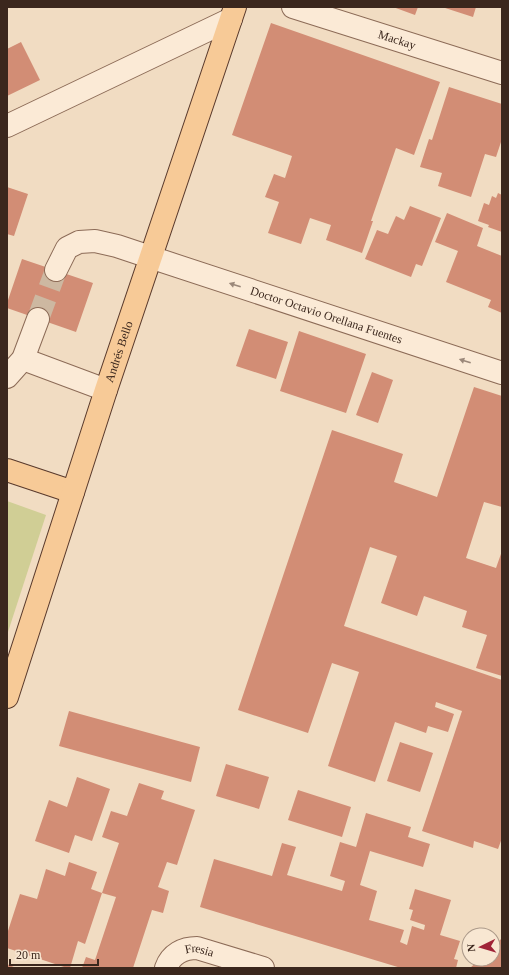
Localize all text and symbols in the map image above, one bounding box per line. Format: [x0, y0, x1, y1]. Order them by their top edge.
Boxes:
street label: Mackay [376, 27, 417, 52]
one-way arrow [229, 282, 241, 288]
street label: Doctor Octavio Orellana Fuentes [249, 284, 404, 347]
street label: Andrés Bello [102, 319, 136, 384]
one-way arrow [459, 357, 471, 363]
north arrow [461, 927, 501, 967]
scale bar [10, 941, 98, 967]
street label: Fresia [184, 941, 216, 960]
text: N [465, 943, 477, 952]
text: 20 m [16, 948, 41, 962]

